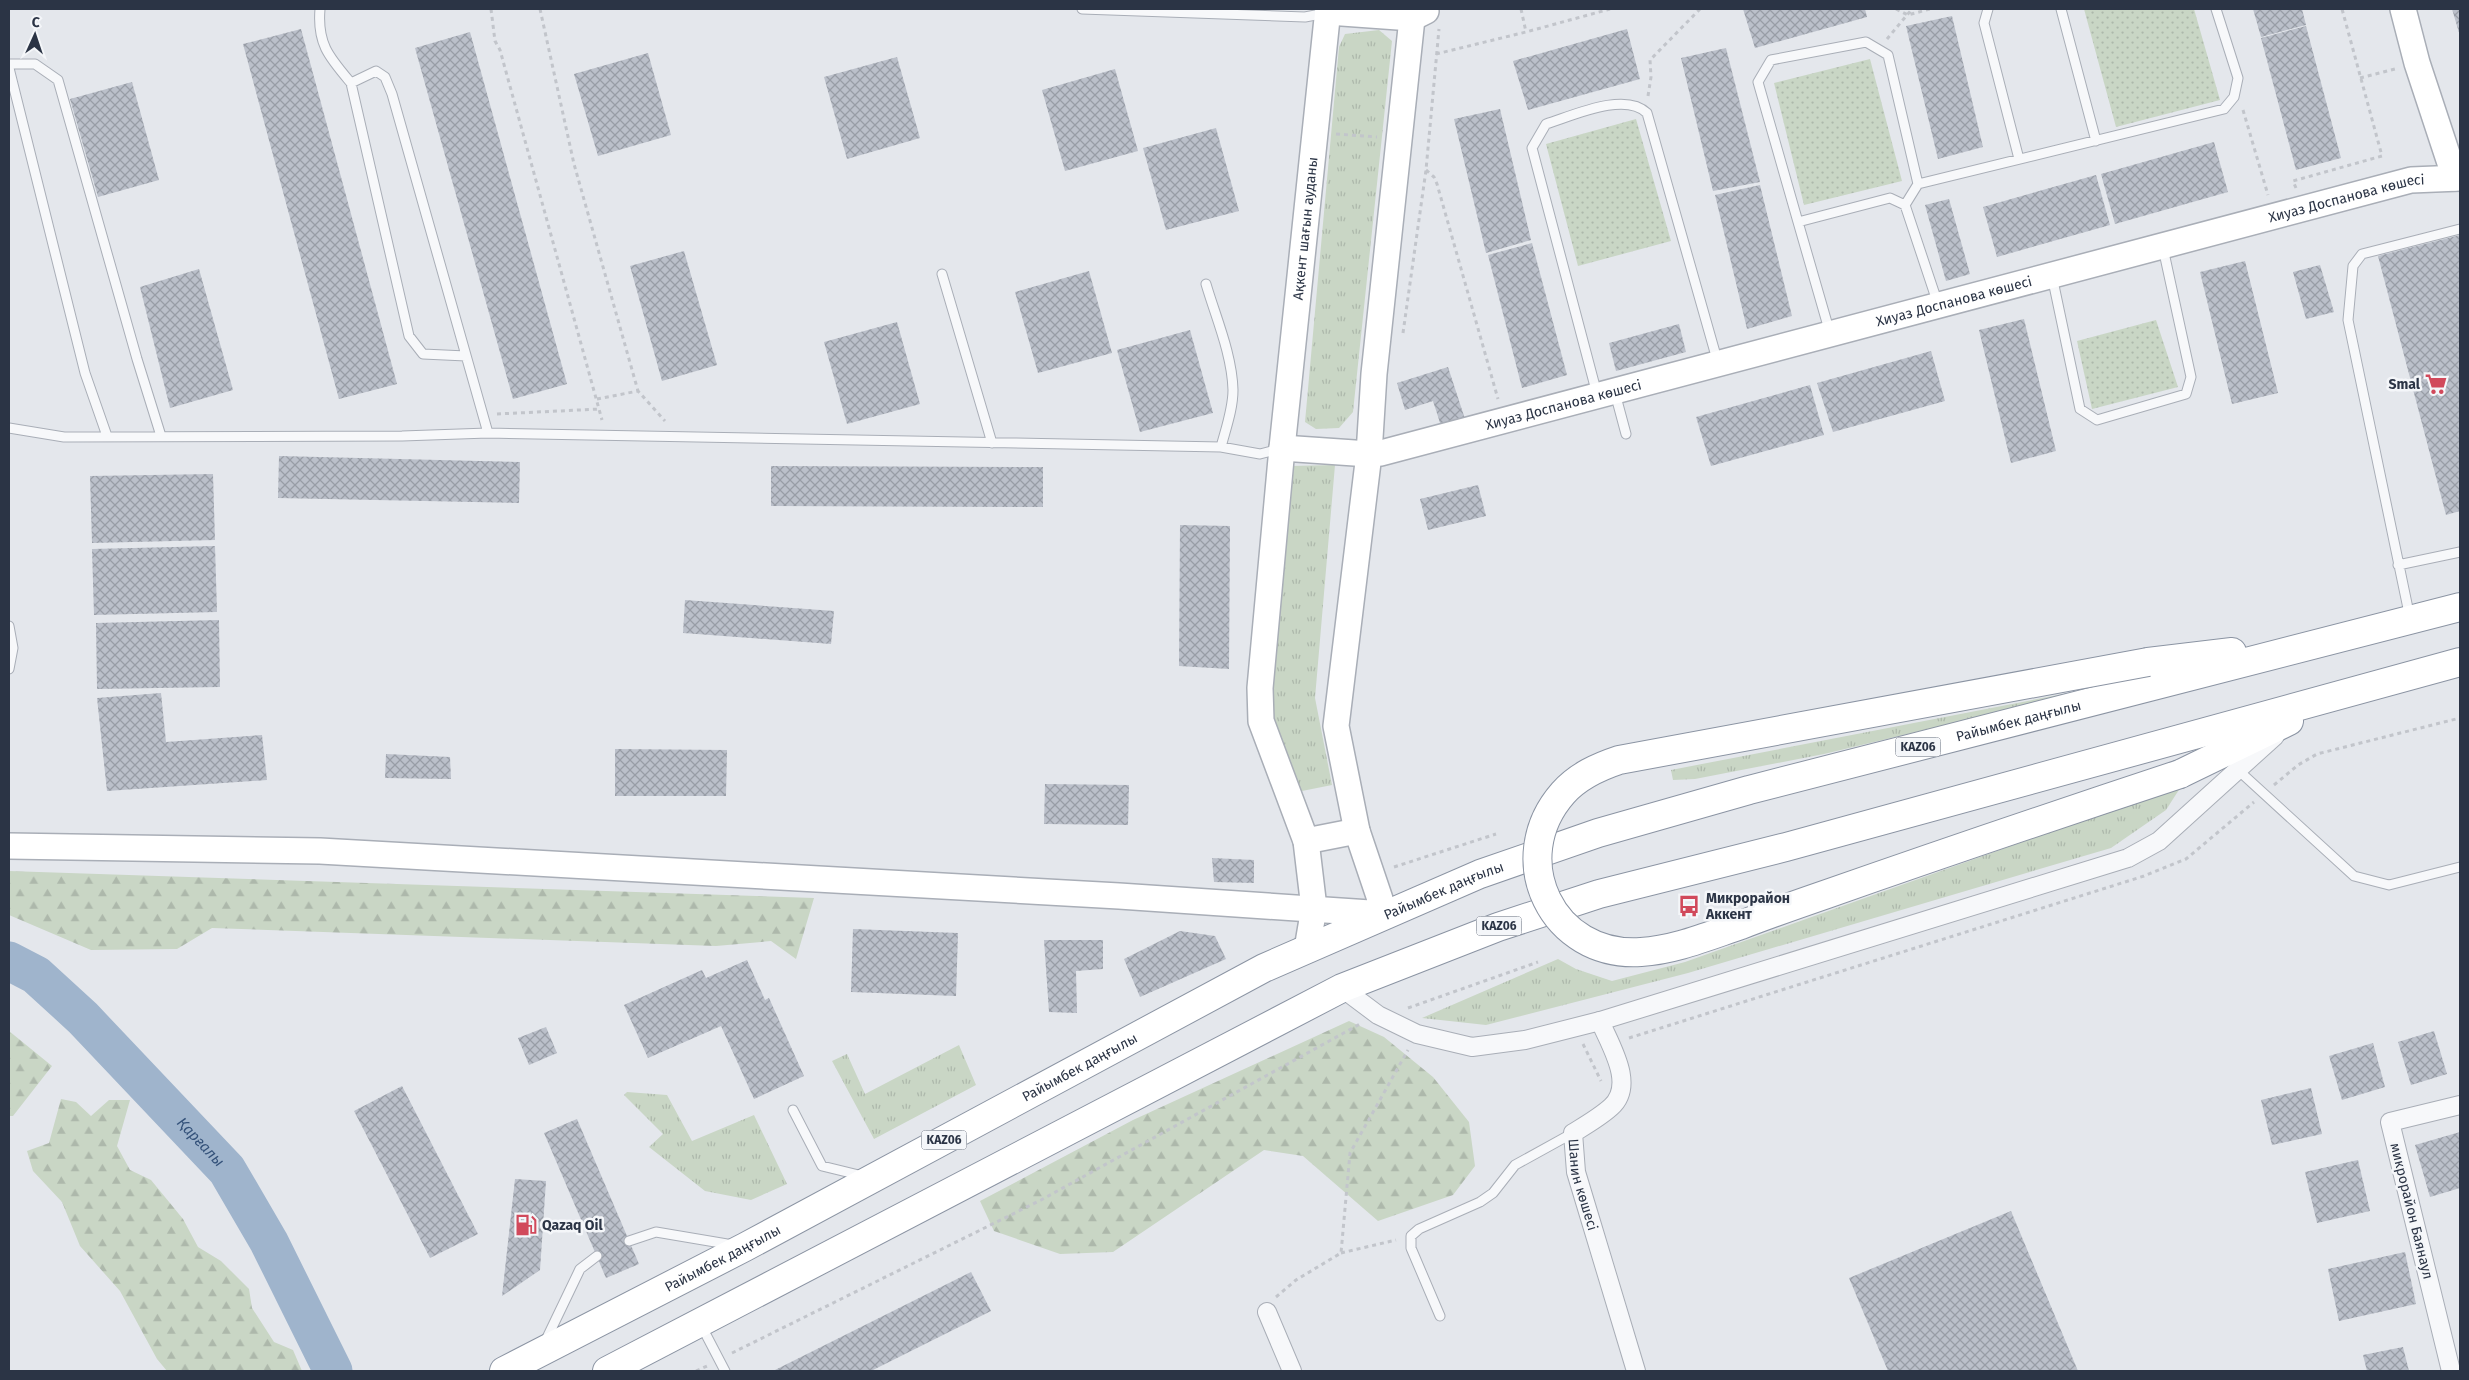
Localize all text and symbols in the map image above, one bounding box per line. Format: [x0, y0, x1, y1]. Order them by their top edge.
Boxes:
north arrow [10, 10, 60, 60]
text: С [31, 14, 40, 31]
street label: Ақкент шағын ауданы [1290, 156, 1321, 301]
street label: Хиуаз Доспанова көшесі [2267, 171, 2425, 226]
street label: Хиуаз Доспанова көшесі [1874, 273, 2034, 330]
supermarket icon: Smal [2423, 371, 2449, 397]
street label: Хиуаз Доспанова көшесі [1484, 376, 1643, 434]
place label: Smal [2388, 376, 2421, 393]
street label: Райымбек даңғылы [1954, 697, 2083, 745]
road number: KАZ06 [1896, 738, 1940, 756]
street label: Райымбек даңғылы [1381, 858, 1506, 924]
place label: Микрорайон Аккент [1705, 890, 1790, 923]
bus stop icon: Микрорайон Аккент [1676, 893, 1702, 919]
road number: KАZ06 [1476, 916, 1522, 936]
street label: Райымбек даңғылы [1019, 1030, 1140, 1105]
water label: Қарғалы [173, 1114, 228, 1170]
road number: KАZ06 [922, 1130, 966, 1150]
street label: Шанин көшесі [1564, 1138, 1601, 1233]
street label: микрорайон Баянаул [2386, 1141, 2437, 1281]
fuel station icon: Qazaq Oil [513, 1212, 539, 1238]
place label: Qazaq Oil [542, 1217, 603, 1234]
street label: Райымбек даңғылы [662, 1221, 784, 1296]

